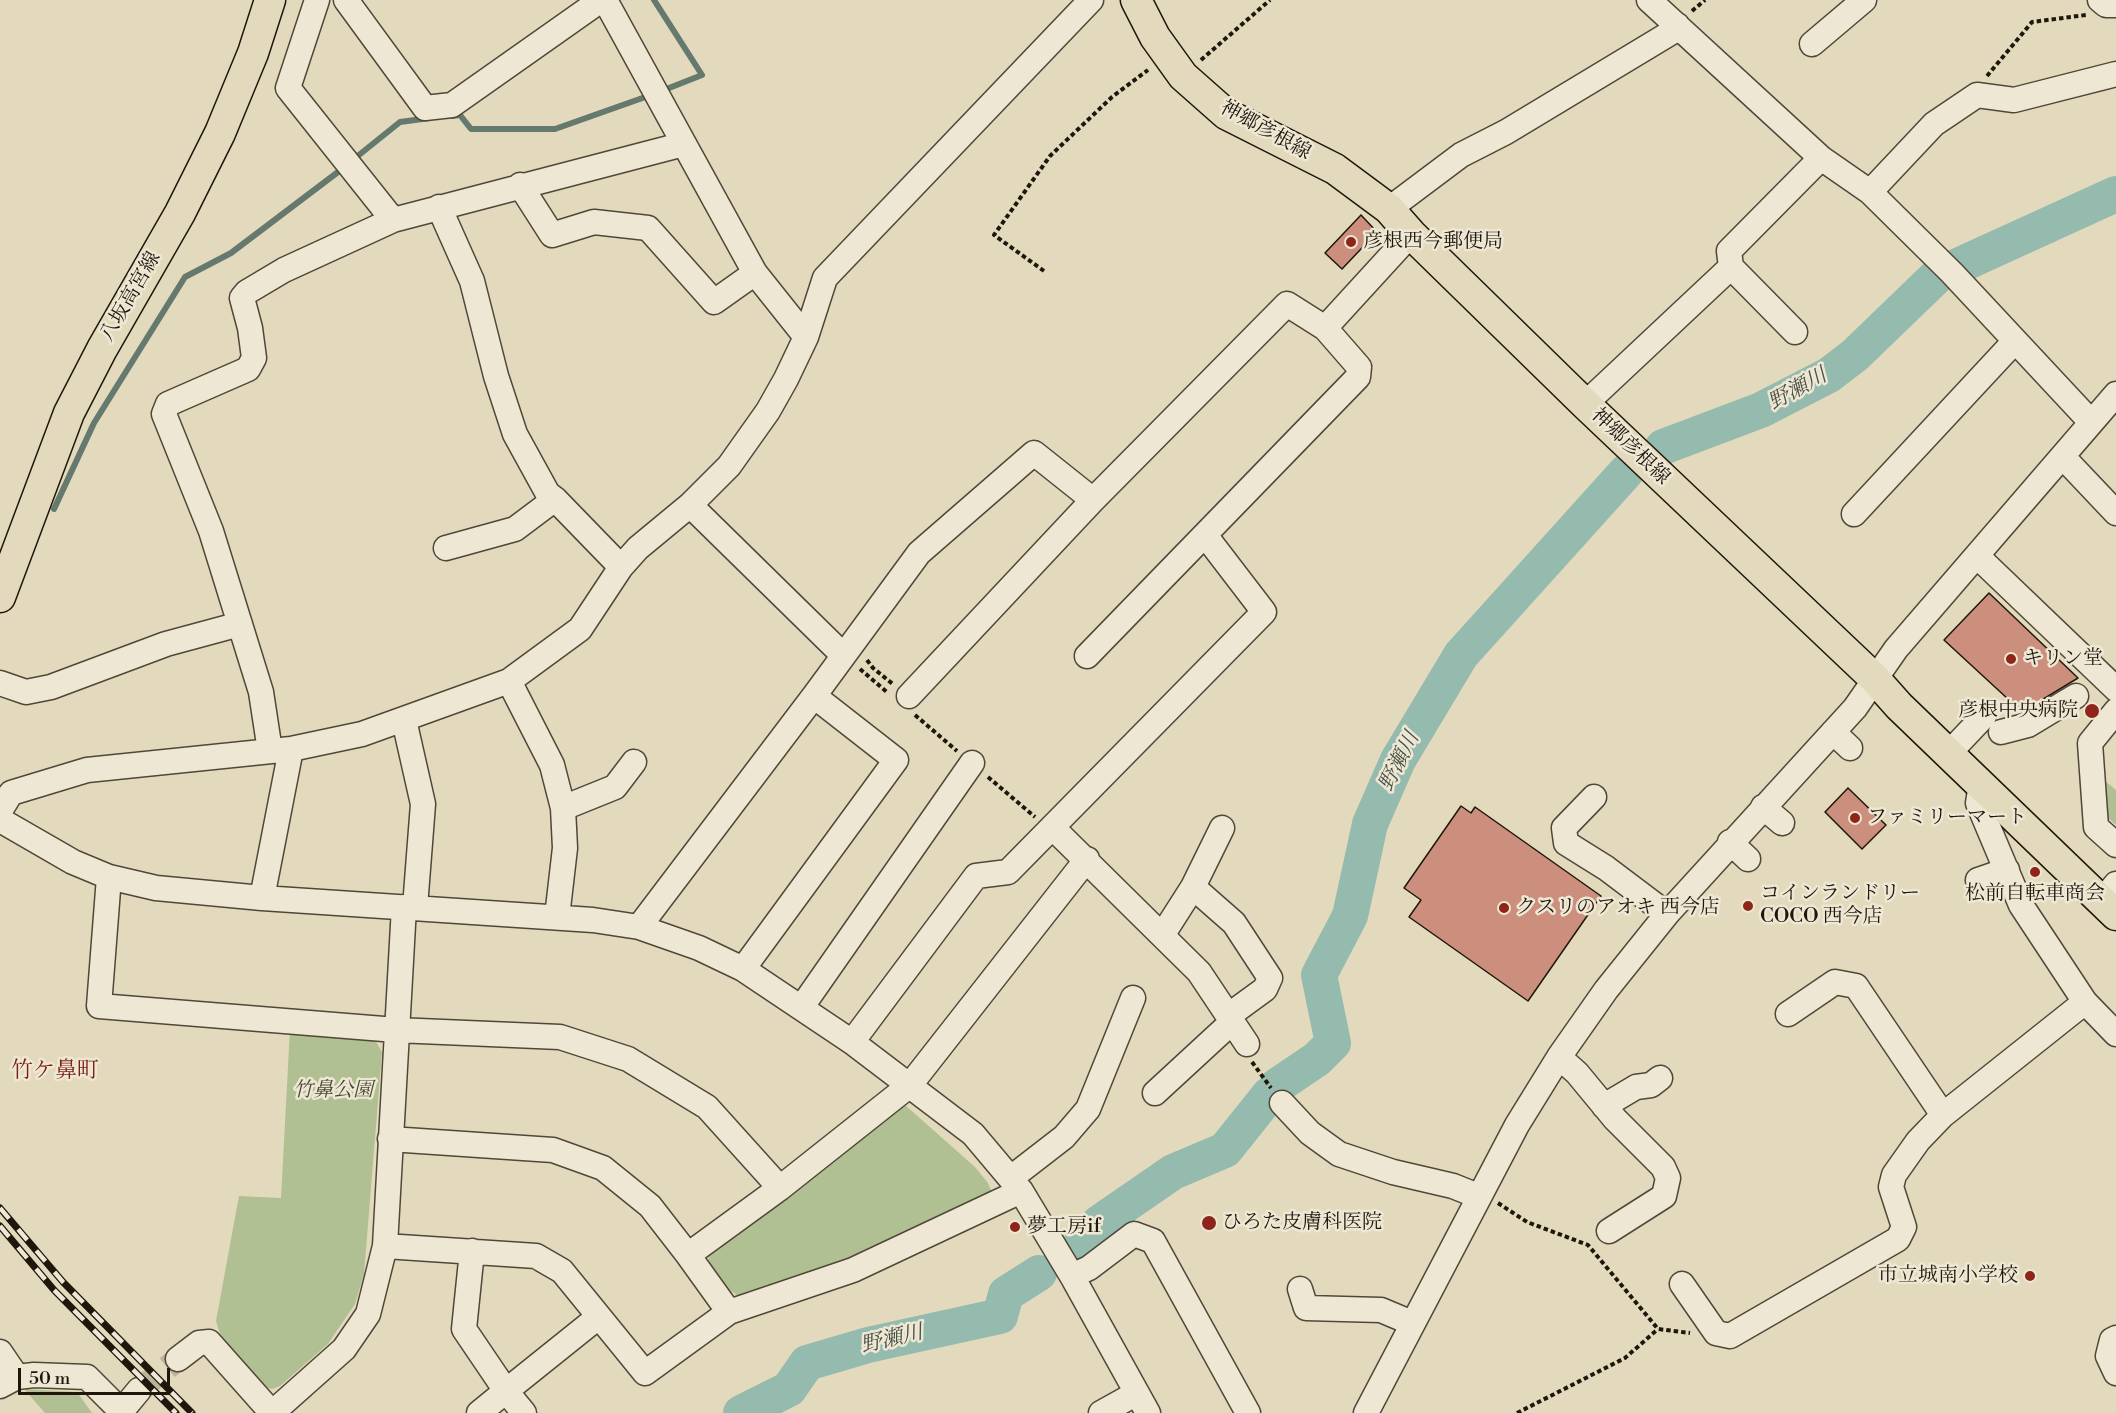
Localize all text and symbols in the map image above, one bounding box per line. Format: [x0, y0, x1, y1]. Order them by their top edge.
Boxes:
street label: 神郷彦根線 [1215, 96, 1315, 166]
place label: 彦根西今郵便局 [1363, 230, 1503, 254]
marker: 彦根西今郵便局 [1344, 235, 1358, 249]
street label: 八坂高宮線 [96, 248, 166, 346]
water label: 野瀬川 [1764, 364, 1832, 416]
street label: 神郷彦根線 [1586, 404, 1674, 490]
place label: キリン堂 [2023, 647, 2103, 671]
marker: キリン堂 [2004, 652, 2018, 666]
place label: 彦根中央病院 [1958, 699, 2078, 723]
marker: 彦根中央病院 [2083, 702, 2101, 720]
water label: 野瀬川 [1374, 728, 1426, 796]
place label: ファミリーマート [1867, 806, 2027, 830]
marker: ファミリーマート [1848, 811, 1862, 825]
marker: 松前自転車商会 [2028, 865, 2042, 879]
place label: コインランドリー COCO 西今店 [1760, 882, 1920, 929]
place label: 松前自転車商会 [1965, 882, 2105, 906]
place label: クスリのアオキ 西今店 [1516, 896, 1720, 920]
marker: コインランドリー COCO 西今店 [1741, 899, 1755, 913]
marker: クスリのアオキ 西今店 [1497, 901, 1511, 915]
district label: 竹ケ鼻町 [11, 1059, 99, 1085]
park label: 竹鼻公園 [293, 1079, 373, 1103]
place label: ひろた皮膚科医院 [1222, 1211, 1382, 1235]
marker: ひろた皮膚科医院 [1200, 1214, 1218, 1232]
place label: 夢工房if [1027, 1215, 1101, 1239]
marker: 夢工房if [1008, 1220, 1022, 1234]
place label: 市立城南小学校 [1878, 1264, 2018, 1288]
marker: 市立城南小学校 [2023, 1269, 2037, 1283]
water label: 野瀬川 [858, 1321, 926, 1359]
scale bar [21, 1356, 172, 1394]
text: 50 m [29, 1367, 70, 1390]

